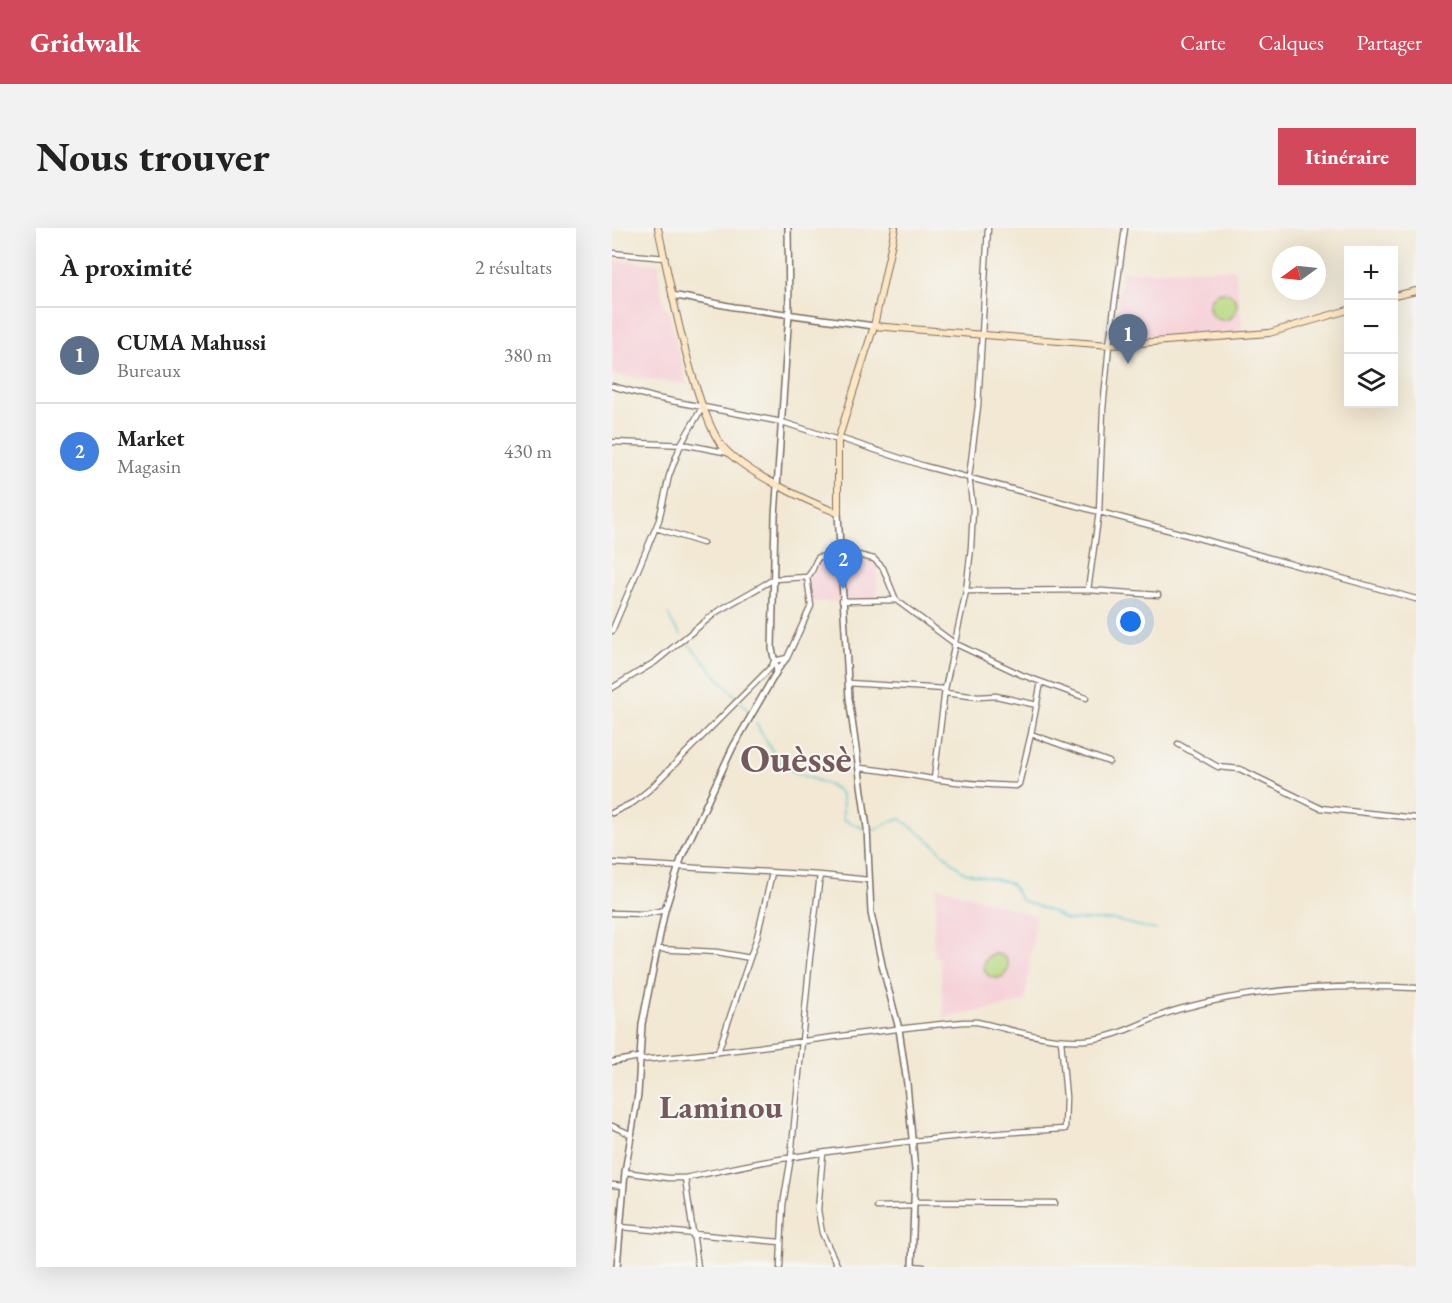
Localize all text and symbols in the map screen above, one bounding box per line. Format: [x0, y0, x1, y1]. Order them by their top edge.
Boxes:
text: Gridwalk [30, 24, 141, 60]
text: Carte [1180, 29, 1225, 56]
text: Calques [1258, 29, 1324, 56]
text: Partager [1357, 29, 1422, 56]
button: Itinéraire [1278, 128, 1416, 185]
text: Nous trouver [36, 129, 270, 184]
north arrow [1272, 246, 1326, 300]
map controls [1344, 246, 1398, 408]
button: + [1344, 246, 1398, 300]
text: À proximité [60, 250, 192, 284]
text: 2 résultats [475, 254, 552, 280]
button: − [1344, 300, 1398, 354]
pin: 1 [1108, 314, 1148, 364]
text: CUMA Mahussi [117, 328, 266, 357]
text: 1 [74, 342, 85, 368]
text: 380 m [504, 342, 552, 368]
button: layers [1344, 354, 1398, 408]
text: Bureaux [117, 357, 181, 383]
text: Market [117, 424, 184, 453]
text: 2 [74, 438, 85, 464]
text: 430 m [504, 438, 552, 464]
text: Magasin [117, 453, 181, 479]
pin: 2 [824, 540, 862, 589]
your location [1116, 607, 1145, 636]
district label: Ouèssè [740, 733, 852, 784]
district label: Laminou [659, 1085, 783, 1128]

